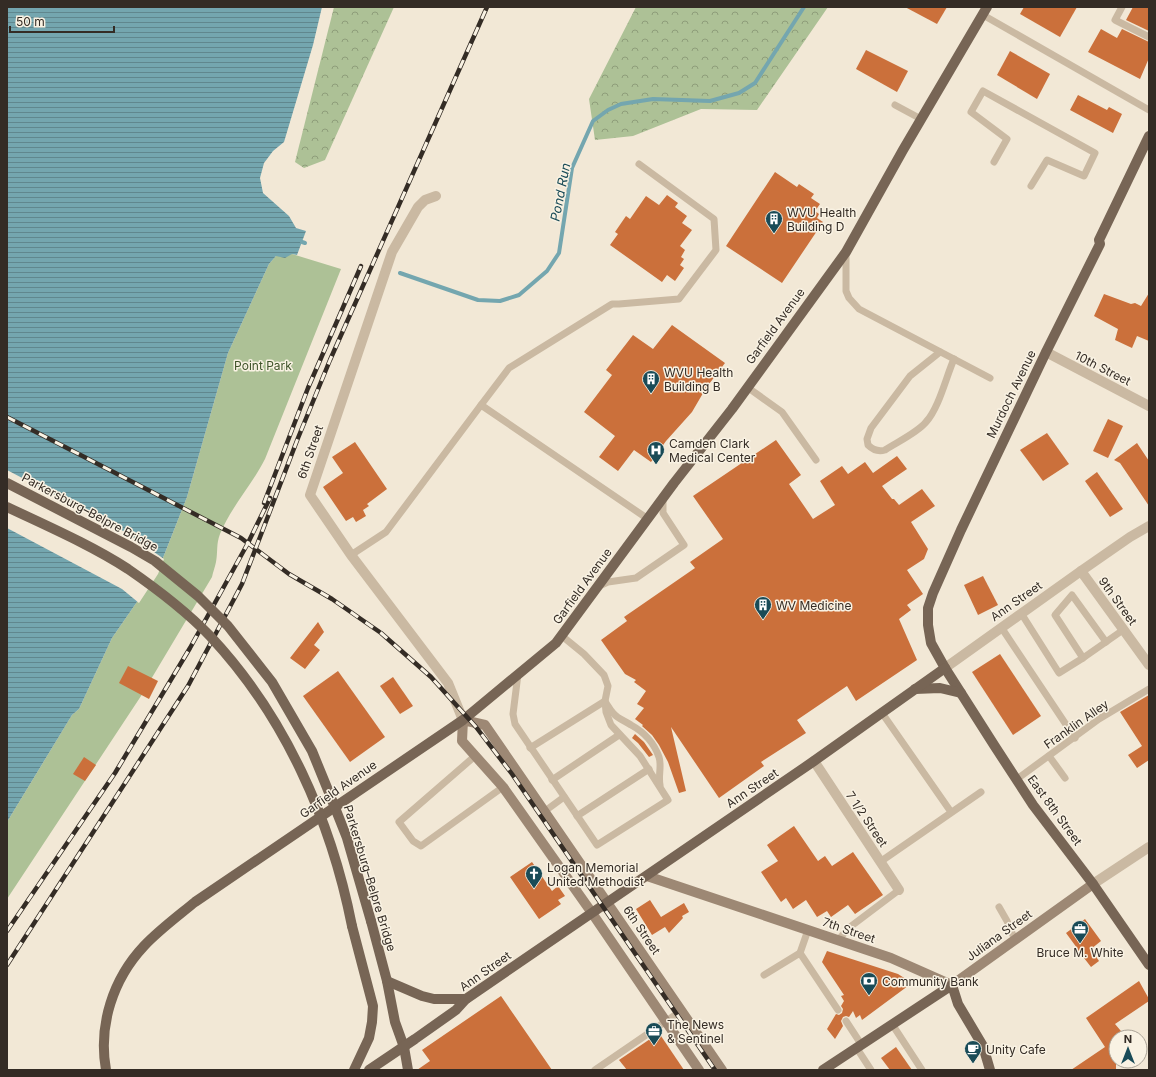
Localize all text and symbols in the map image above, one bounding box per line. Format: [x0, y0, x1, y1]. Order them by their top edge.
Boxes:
scale bar [10, 8, 114, 34]
text: 50 m [16, 14, 45, 29]
water label: Pond Run [547, 161, 574, 223]
place label: WVU Health Building D [787, 205, 856, 234]
building icon: WVU Health Building D [764, 209, 784, 234]
street label: Garfield Avenue [742, 285, 808, 367]
street label: Murdoch Avenue [983, 347, 1039, 441]
street label: 10th Street [1072, 347, 1134, 389]
park label: Point Park [234, 358, 292, 373]
place label: WVU Health Building B [664, 365, 733, 394]
building icon: WVU Health Building B [641, 369, 661, 394]
street label: 6th Street [294, 423, 326, 481]
place label: Camden Clark Medical Center [669, 436, 756, 465]
hospital icon: Camden Clark Medical Center [646, 440, 666, 465]
street label: Parkersburg–Belpre Bridge [19, 470, 161, 554]
street label: Garfield Avenue [549, 545, 615, 627]
street label: 9th Street [1096, 574, 1141, 628]
street label: Ann Street [987, 578, 1045, 624]
building icon: WV Medicine [753, 595, 773, 620]
place label: WV Medicine [776, 598, 851, 613]
street label: Franklin Alley [1041, 696, 1111, 752]
street label: Garfield Avenue [297, 757, 379, 821]
street label: Ann Street [723, 765, 781, 811]
street label: East 8th Street [1024, 772, 1086, 848]
street label: 7 1/2 Street [843, 788, 891, 850]
street label: Parkersburg–Belpre Bridge [341, 803, 399, 953]
place label: Logan Memorial United Methodist [547, 860, 644, 889]
church icon: Logan Memorial United Methodist [524, 864, 544, 889]
street label: 6th Street [620, 903, 664, 957]
street label: Juliana Street [963, 906, 1035, 964]
street label: 7th Street [821, 914, 878, 946]
office icon: Bruce M. White [1070, 919, 1090, 944]
place label: Bruce M. White [1037, 945, 1124, 960]
street label: Ann Street [456, 948, 514, 994]
bank icon: Community Bank [859, 971, 879, 996]
place label: Community Bank [882, 974, 979, 989]
place label: The News & Sentinel [667, 1017, 724, 1046]
office icon: The News & Sentinel [644, 1021, 664, 1046]
north arrow [1108, 1029, 1148, 1069]
text: N [1124, 1032, 1132, 1046]
cafe icon: Unity Cafe [963, 1039, 983, 1064]
place label: Unity Cafe [986, 1042, 1046, 1057]

